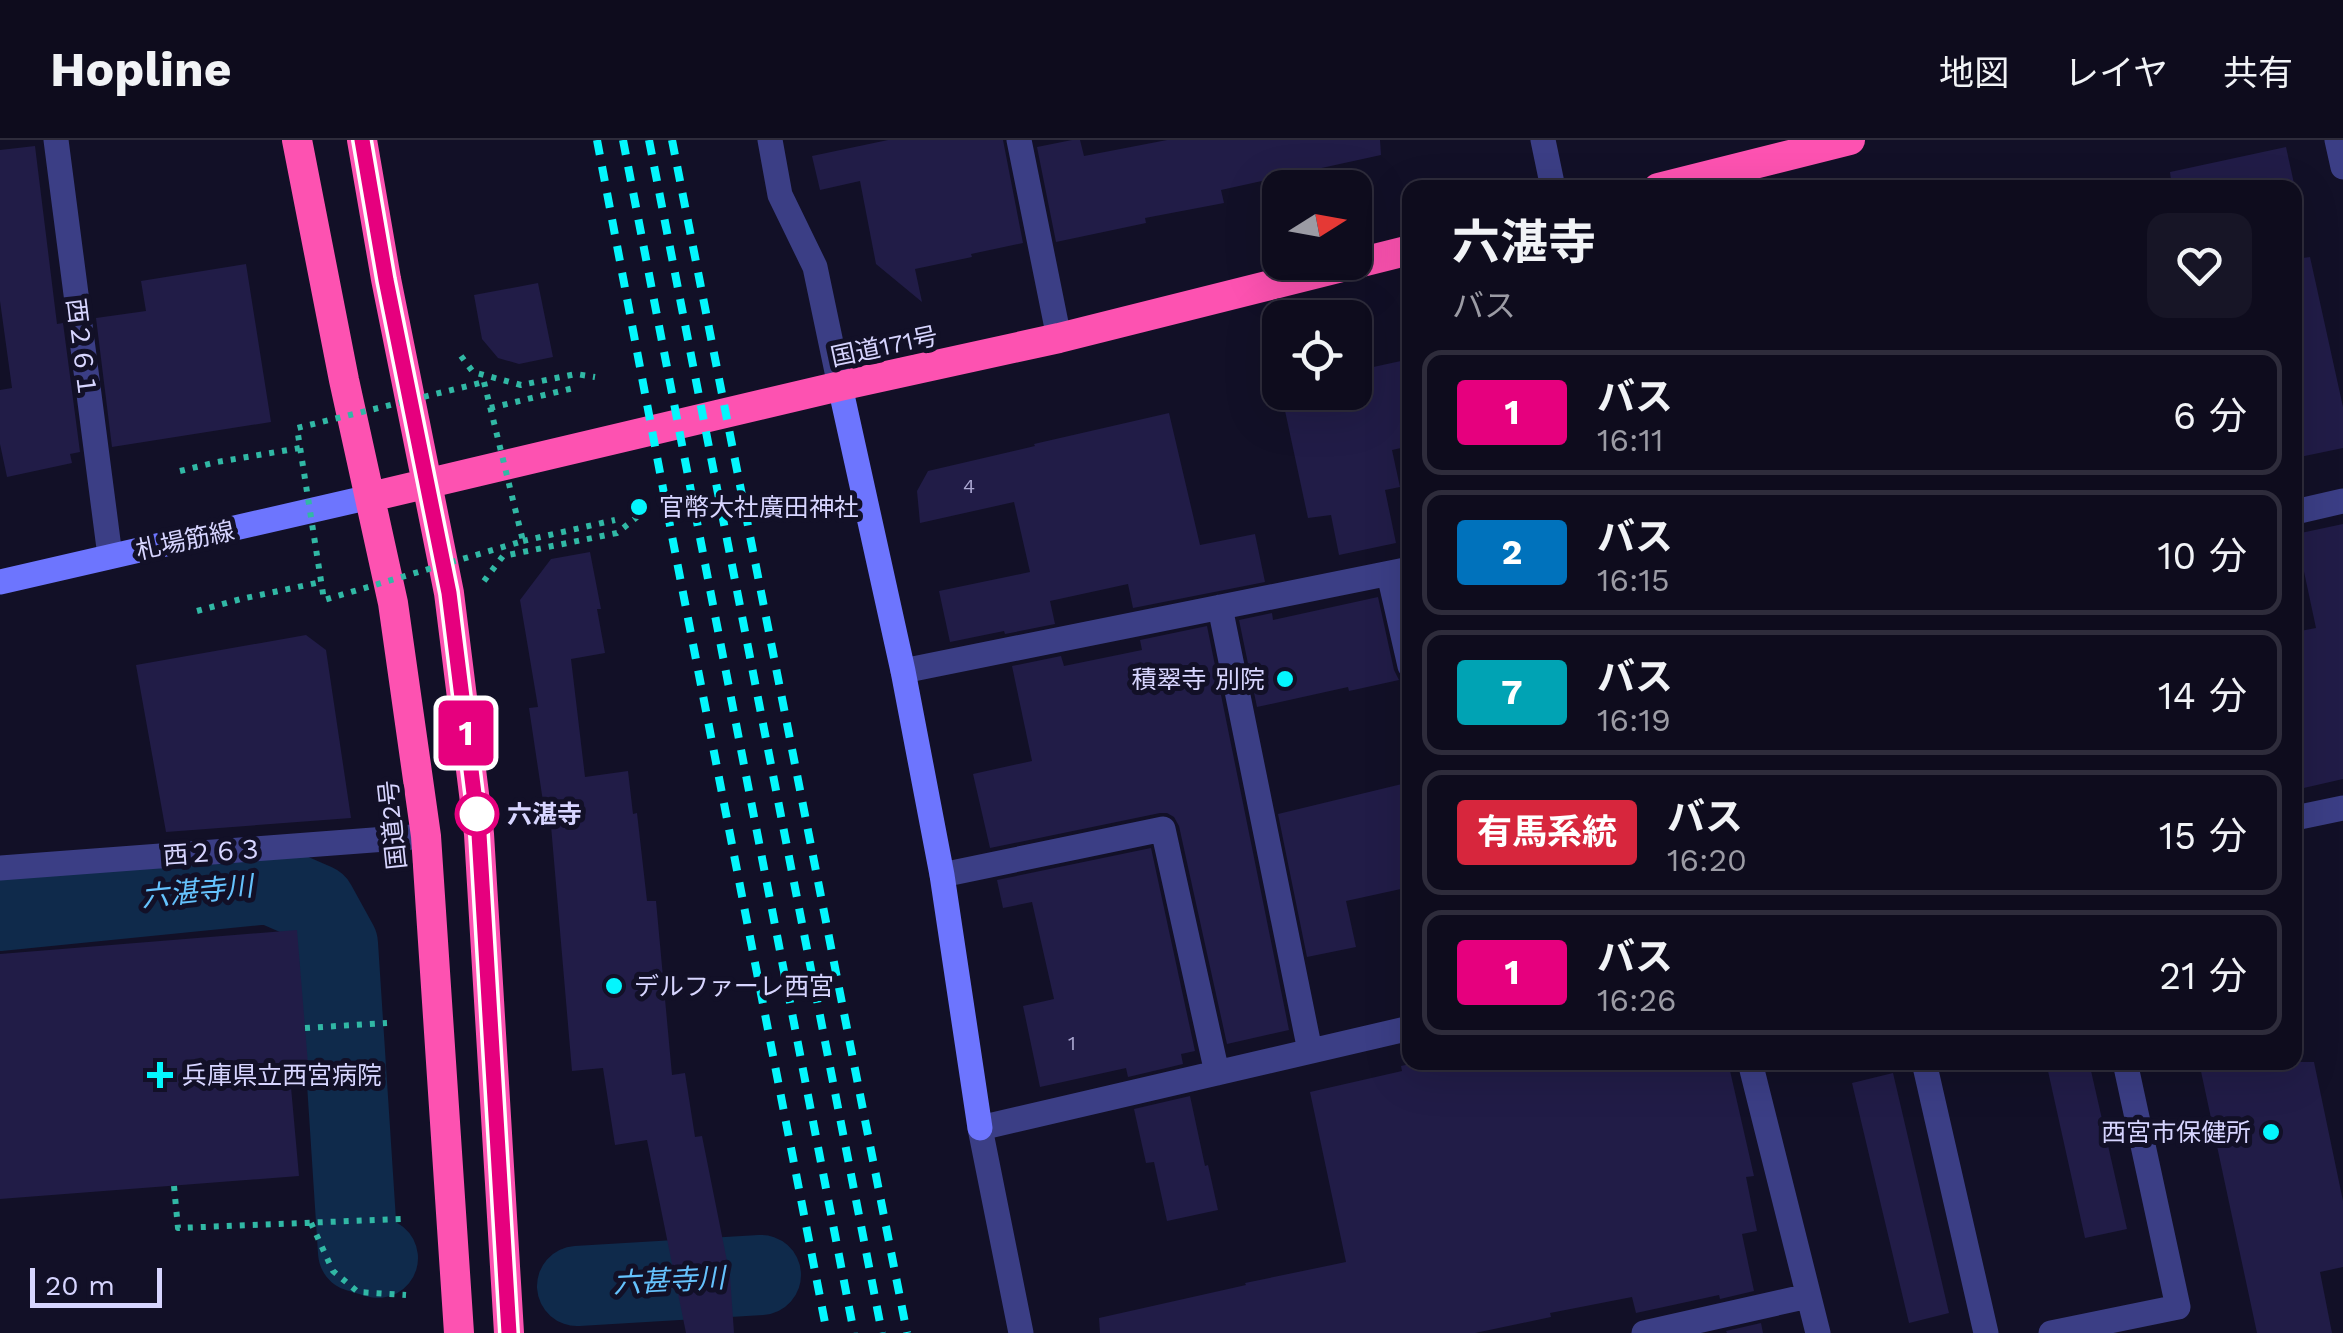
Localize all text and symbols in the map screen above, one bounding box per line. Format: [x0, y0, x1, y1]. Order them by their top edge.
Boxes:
text: Hopline [50, 41, 232, 98]
text: 地図 [1939, 52, 2009, 94]
text: レイヤ [2064, 52, 2168, 94]
text: 共有 [2223, 52, 2293, 94]
north arrow [1262, 170, 1372, 280]
map controls [1262, 170, 1372, 410]
button: heart [2147, 213, 2252, 318]
text: 六湛寺 [1452, 214, 1596, 271]
text: バス [1452, 287, 1516, 325]
street label: 西２６１ [61, 297, 102, 399]
button: locate [1262, 300, 1372, 410]
street label: 国道171号 [828, 321, 940, 372]
text: バス [1597, 375, 1673, 419]
text: 1 [1504, 391, 1520, 433]
text: 6 分 [2173, 394, 2247, 438]
text: 16:11 [1597, 421, 1663, 459]
house number: 4 [963, 474, 975, 498]
place label: 官幣大社廣田神社 [659, 493, 859, 522]
marker: 官幣大社廣田神社 [628, 496, 650, 518]
text: バス [1597, 515, 1673, 559]
street label: 札場筋線 [133, 516, 237, 565]
text: 2 [1502, 531, 1522, 573]
text: 10 分 [2158, 534, 2247, 578]
text: 16:15 [1597, 561, 1670, 599]
text: バス [1597, 655, 1673, 699]
place label: 積翠寺 別院 [1131, 665, 1265, 694]
marker: 積翠寺 別院 [1274, 668, 1296, 690]
text: 7 [1501, 671, 1523, 713]
text: 14 分 [2158, 674, 2247, 718]
line badge: 1 [434, 700, 498, 766]
text: 16:19 [1597, 701, 1671, 739]
text: 1 [458, 712, 474, 754]
street label: 国道2号 [373, 779, 412, 871]
marker: 六湛寺 [456, 793, 498, 835]
text: バス [1667, 795, 1743, 839]
place label: 六湛寺 [507, 800, 582, 829]
text: 有馬系統 [1477, 811, 1617, 853]
text: 15 分 [2159, 814, 2247, 858]
street label: 西２６３ [162, 835, 264, 870]
text: 16:20 [1667, 841, 1747, 879]
water label: 六湛寺川 [140, 869, 257, 914]
text: バス [1597, 935, 1673, 979]
text: 1 [1504, 951, 1520, 993]
text: 21 分 [2159, 954, 2247, 998]
place label: デルファーレ西宮 [634, 972, 834, 1001]
marker: デルファーレ西宮 [603, 975, 625, 997]
text: 16:26 [1597, 981, 1677, 1019]
house number: 1 [1068, 1031, 1076, 1055]
place label: 兵庫県立西宮病院 [182, 1061, 382, 1090]
marker: 兵庫県立西宮病院 [147, 1062, 173, 1088]
place label: 西宮市保健所 [2101, 1118, 2251, 1147]
marker: 西宮市保健所 [2260, 1121, 2282, 1143]
water label: 六甚寺川 [612, 1261, 729, 1300]
scale bar [30, 1263, 162, 1308]
text: 20 m [45, 1269, 115, 1302]

